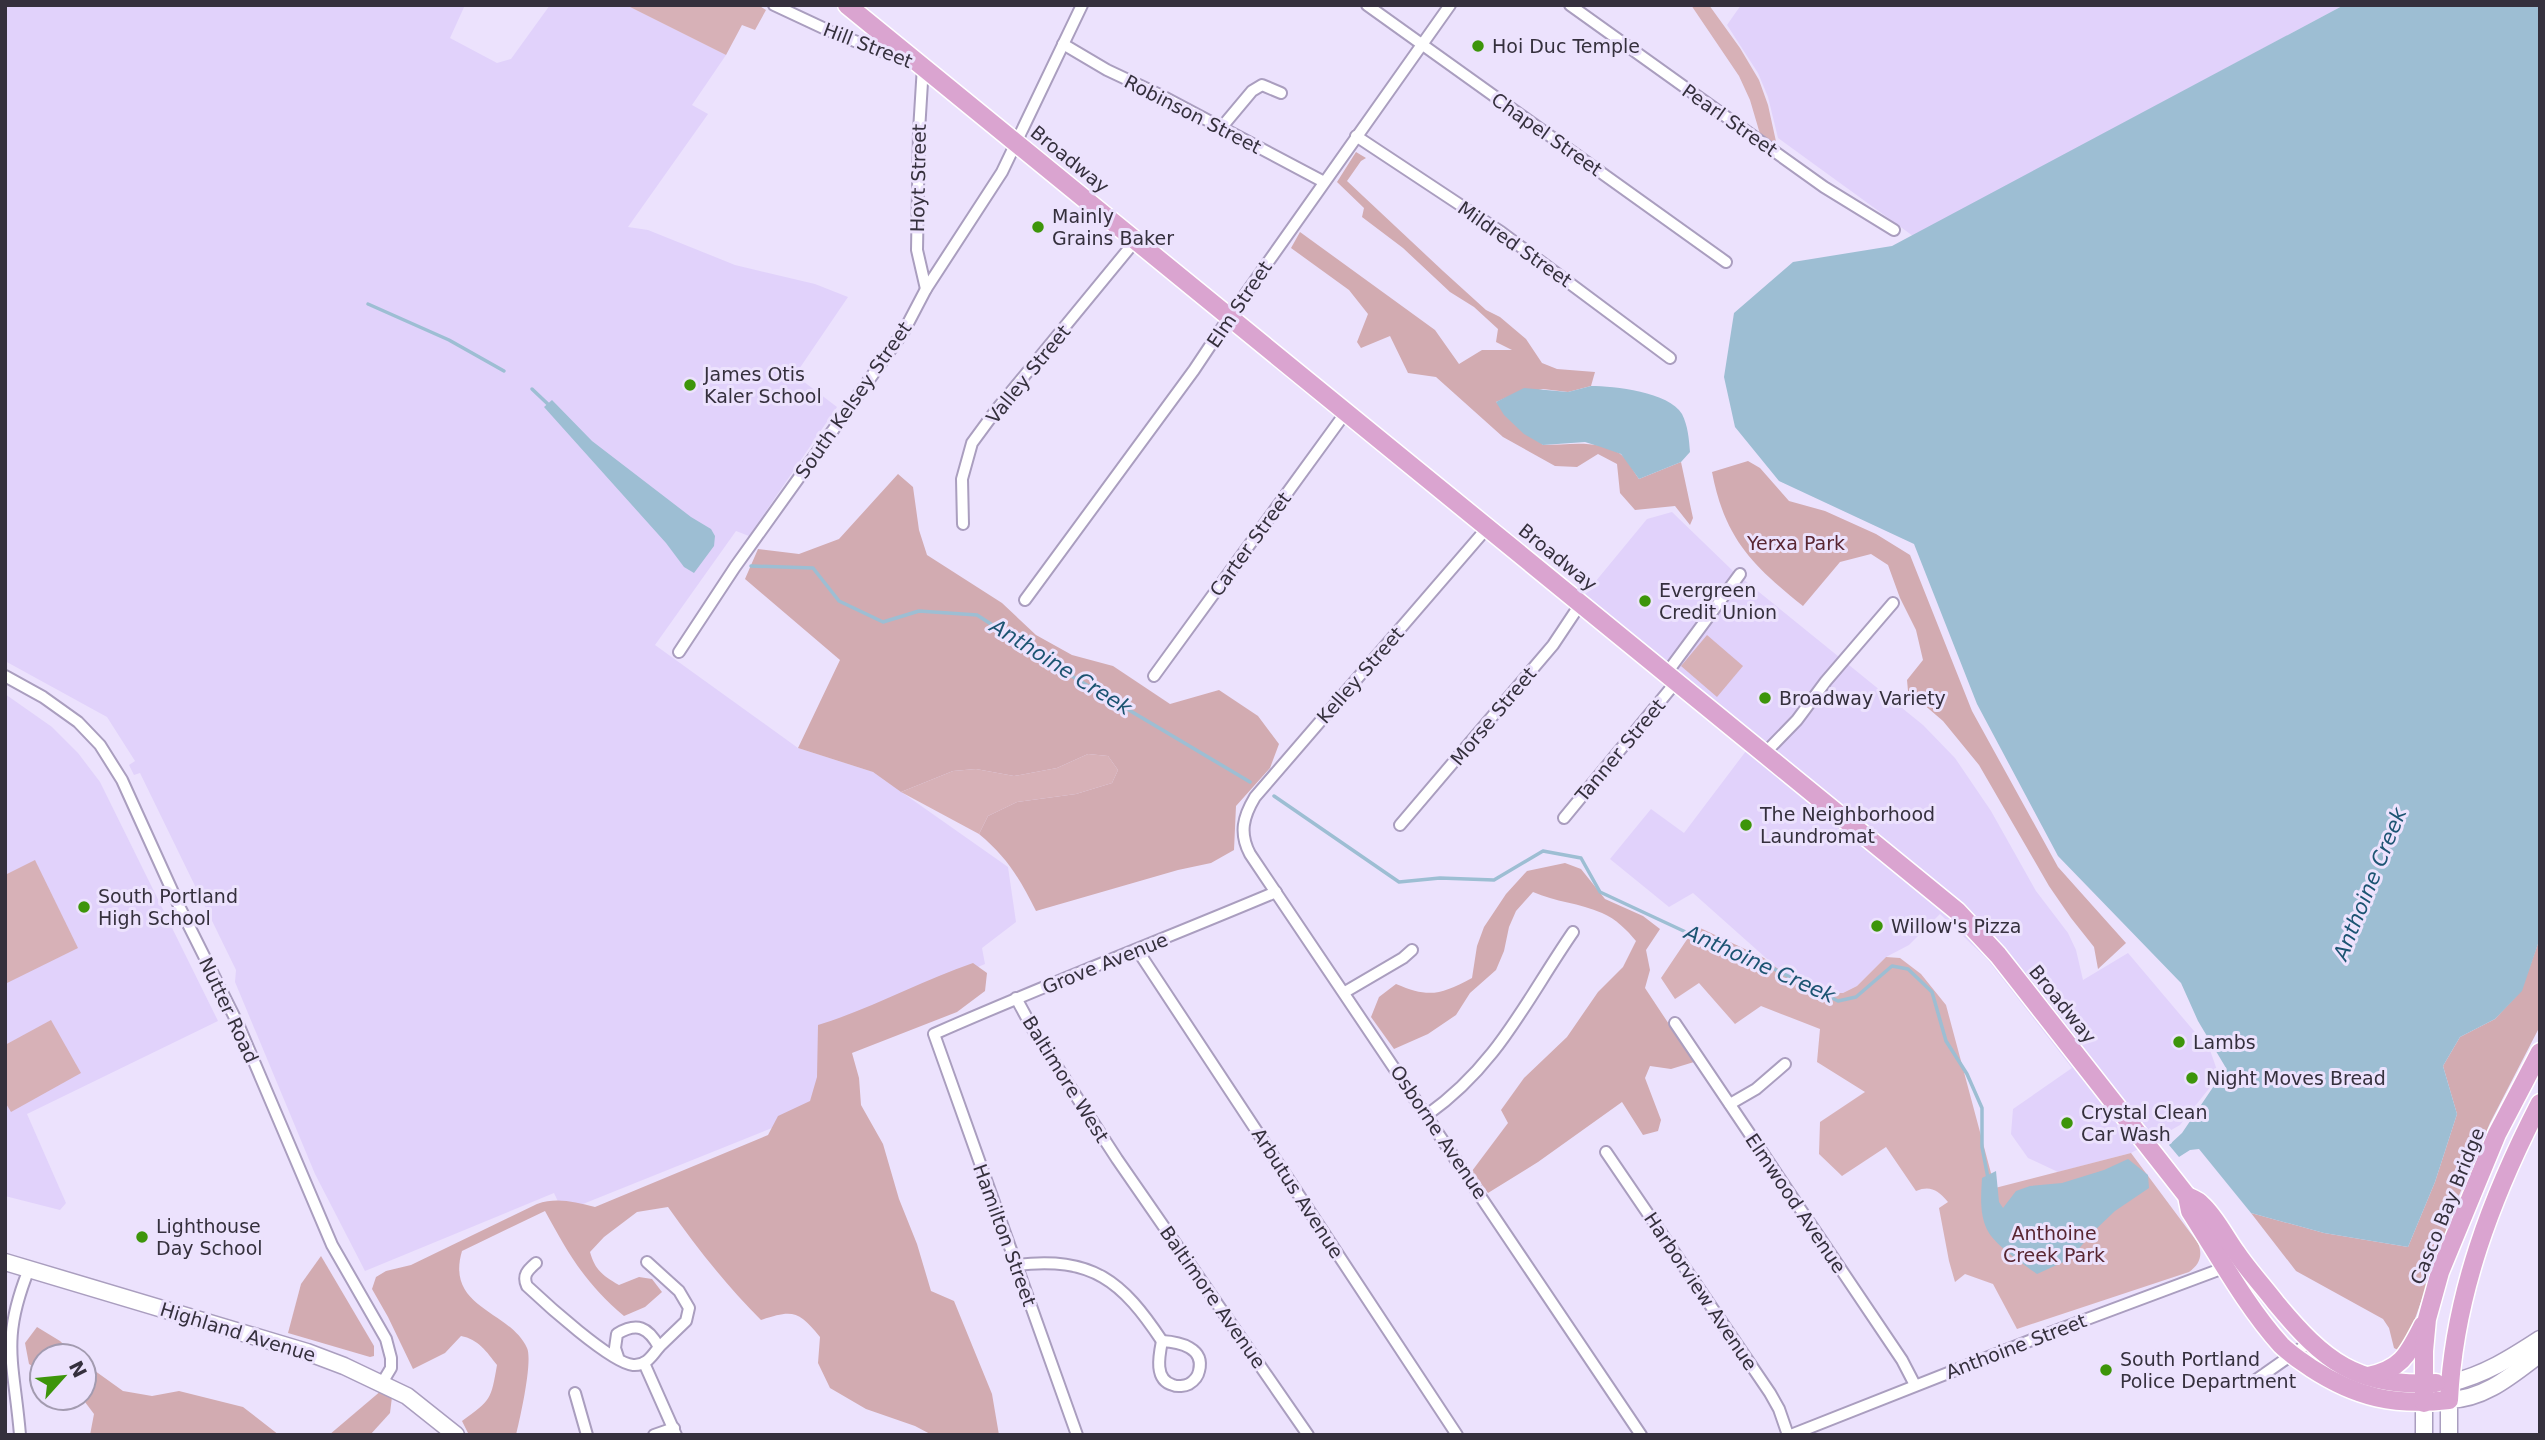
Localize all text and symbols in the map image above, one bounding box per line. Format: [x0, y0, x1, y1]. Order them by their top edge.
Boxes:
street label: Hill Street [820, 18, 916, 72]
place label: Hoi Duc Temple [1492, 35, 1640, 57]
marker: Hoi Duc Temple [1470, 38, 1486, 54]
street label: Robinson Street [1121, 70, 1265, 158]
street label: Pearl Street [1678, 79, 1782, 161]
street label: Chapel Street [1488, 88, 1606, 180]
street label: Broadway [1026, 121, 1114, 197]
street label: Hoyt Street [906, 124, 930, 232]
street label: Mildred Street [1454, 197, 1576, 291]
place label: Mainly Grains Baker [1052, 205, 1174, 249]
marker: Mainly Grains Baker [1030, 219, 1046, 235]
street label: Elm Street [1202, 257, 1276, 351]
street label: South Kelsey Street [791, 317, 915, 483]
street label: Valley Street [982, 320, 1074, 428]
place label: James Otis Kaler School [703, 363, 822, 407]
marker: James Otis Kaler School [682, 377, 698, 393]
street label: Carter Street [1205, 488, 1295, 600]
street label: Broadway [1514, 519, 1602, 595]
park label: Yerxa Park [1746, 532, 1845, 554]
place label: Evergreen Credit Union [1659, 579, 1777, 623]
marker: Evergreen Credit Union [1637, 593, 1653, 609]
water label: Anthoine Creek [984, 613, 1137, 721]
street label: Kelley Street [1312, 622, 1408, 728]
street label: Morse Street [1446, 663, 1540, 769]
place label: Broadway Variety [1779, 687, 1946, 709]
marker: Broadway Variety [1757, 690, 1773, 706]
street label: Tanner Street [1570, 694, 1669, 807]
place label: The Neighborhood Laundromat [1759, 803, 1935, 847]
water label: Anthoine Creek [2328, 804, 2412, 966]
marker: The Neighborhood Laundromat [1738, 817, 1754, 833]
place label: South Portland High School [98, 885, 238, 929]
marker: South Portland High School [76, 899, 92, 915]
place label: Willow's Pizza [1891, 915, 2021, 937]
marker: Willow's Pizza [1869, 918, 1885, 934]
water label: Anthoine Creek [1679, 919, 1840, 1008]
street label: Grove Avenue [1039, 928, 1171, 998]
street label: Nutter Road [195, 954, 263, 1066]
street label: Broadway [2025, 960, 2101, 1048]
street label: Baltimore West [1018, 1012, 1114, 1146]
place label: Lambs [2193, 1031, 2256, 1053]
marker: Lambs [2171, 1034, 2187, 1050]
street label: Osborne Avenue [1386, 1061, 1492, 1203]
place label: Night Moves Bread [2206, 1067, 2386, 1089]
marker: Night Moves Bread [2184, 1070, 2200, 1086]
place label: Crystal Clean Car Wash [2081, 1101, 2208, 1145]
marker: Crystal Clean Car Wash [2059, 1115, 2075, 1131]
street label: Arbutus Avenue [1248, 1124, 1348, 1262]
street label: Casco Bay Bridge [2406, 1125, 2488, 1287]
street label: Elmwood Avenue [1741, 1129, 1851, 1277]
street label: Hamilton Street [969, 1161, 1041, 1309]
street label: Harborview Avenue [1640, 1208, 1762, 1374]
place label: Lighthouse Day School [156, 1215, 263, 1259]
street label: Baltimore Avenue [1156, 1222, 1270, 1372]
park label: Anthoine Creek Park [2003, 1222, 2105, 1266]
marker: Lighthouse Day School [134, 1229, 150, 1245]
street label: Highland Avenue [158, 1298, 318, 1366]
street label: Anthoine Street [1943, 1309, 2089, 1383]
north arrow [28, 1342, 98, 1412]
place label: South Portland Police Department [2120, 1348, 2296, 1392]
text: N [65, 1357, 92, 1381]
marker: South Portland Police Department [2098, 1362, 2114, 1378]

